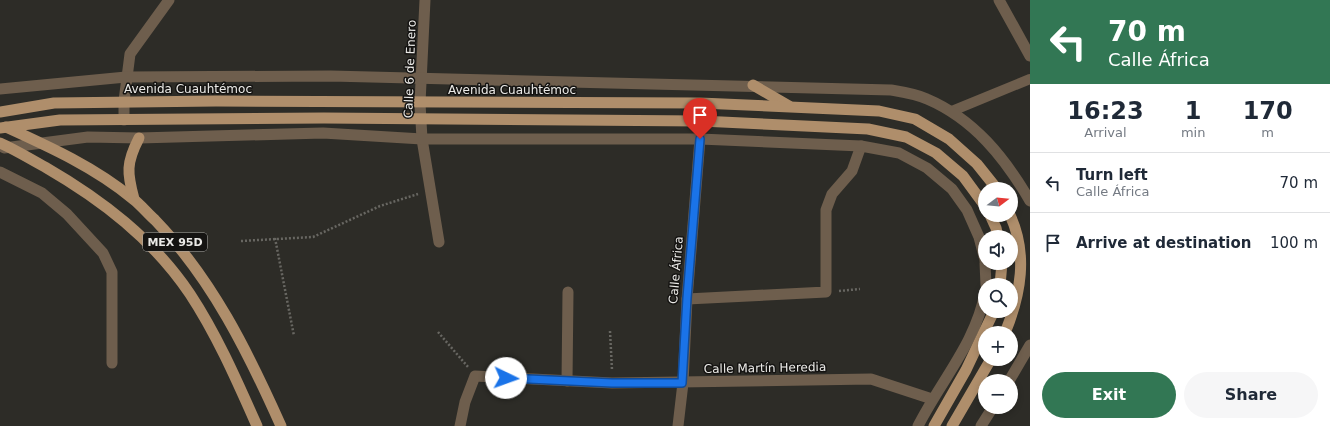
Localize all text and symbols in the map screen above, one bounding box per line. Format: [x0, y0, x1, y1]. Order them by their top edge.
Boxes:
text: 70 m [1108, 15, 1186, 48]
icon: left [1042, 16, 1094, 68]
street label: Calle 6 de Enero [401, 20, 419, 118]
text: Calle África [1108, 49, 1210, 70]
street label: Avenida Cuauhtémoc [124, 82, 252, 96]
street label: Avenida Cuauhtémoc [448, 83, 576, 97]
text: 16:23 [1067, 97, 1144, 125]
text: 1 [1185, 97, 1201, 125]
text: 170 [1243, 97, 1293, 125]
pin [683, 98, 717, 139]
icon: arrive [689, 104, 711, 126]
text: Arrival [1084, 125, 1127, 140]
text: min [1181, 125, 1205, 140]
text: m [1261, 125, 1274, 140]
text: Turn left [1076, 166, 1148, 184]
icon: left [1042, 172, 1064, 194]
text: 70 m [1280, 174, 1318, 192]
north arrow [978, 182, 1018, 222]
map controls [978, 182, 1018, 414]
text: Calle África [1076, 184, 1149, 199]
button: sound [978, 230, 1018, 270]
icon: arrive [1042, 232, 1064, 254]
road number: MEX 95D [143, 233, 207, 251]
text: Arrive at destination [1076, 234, 1251, 252]
text: 100 m [1270, 234, 1318, 252]
street label: Calle África [665, 236, 686, 304]
button: search [978, 278, 1018, 318]
button: + [978, 326, 1018, 366]
position arrow [485, 357, 527, 399]
street label: Calle Martín Heredia [704, 360, 826, 376]
button: Exit [1042, 372, 1176, 418]
button: Share [1184, 372, 1318, 418]
button: − [978, 374, 1018, 414]

